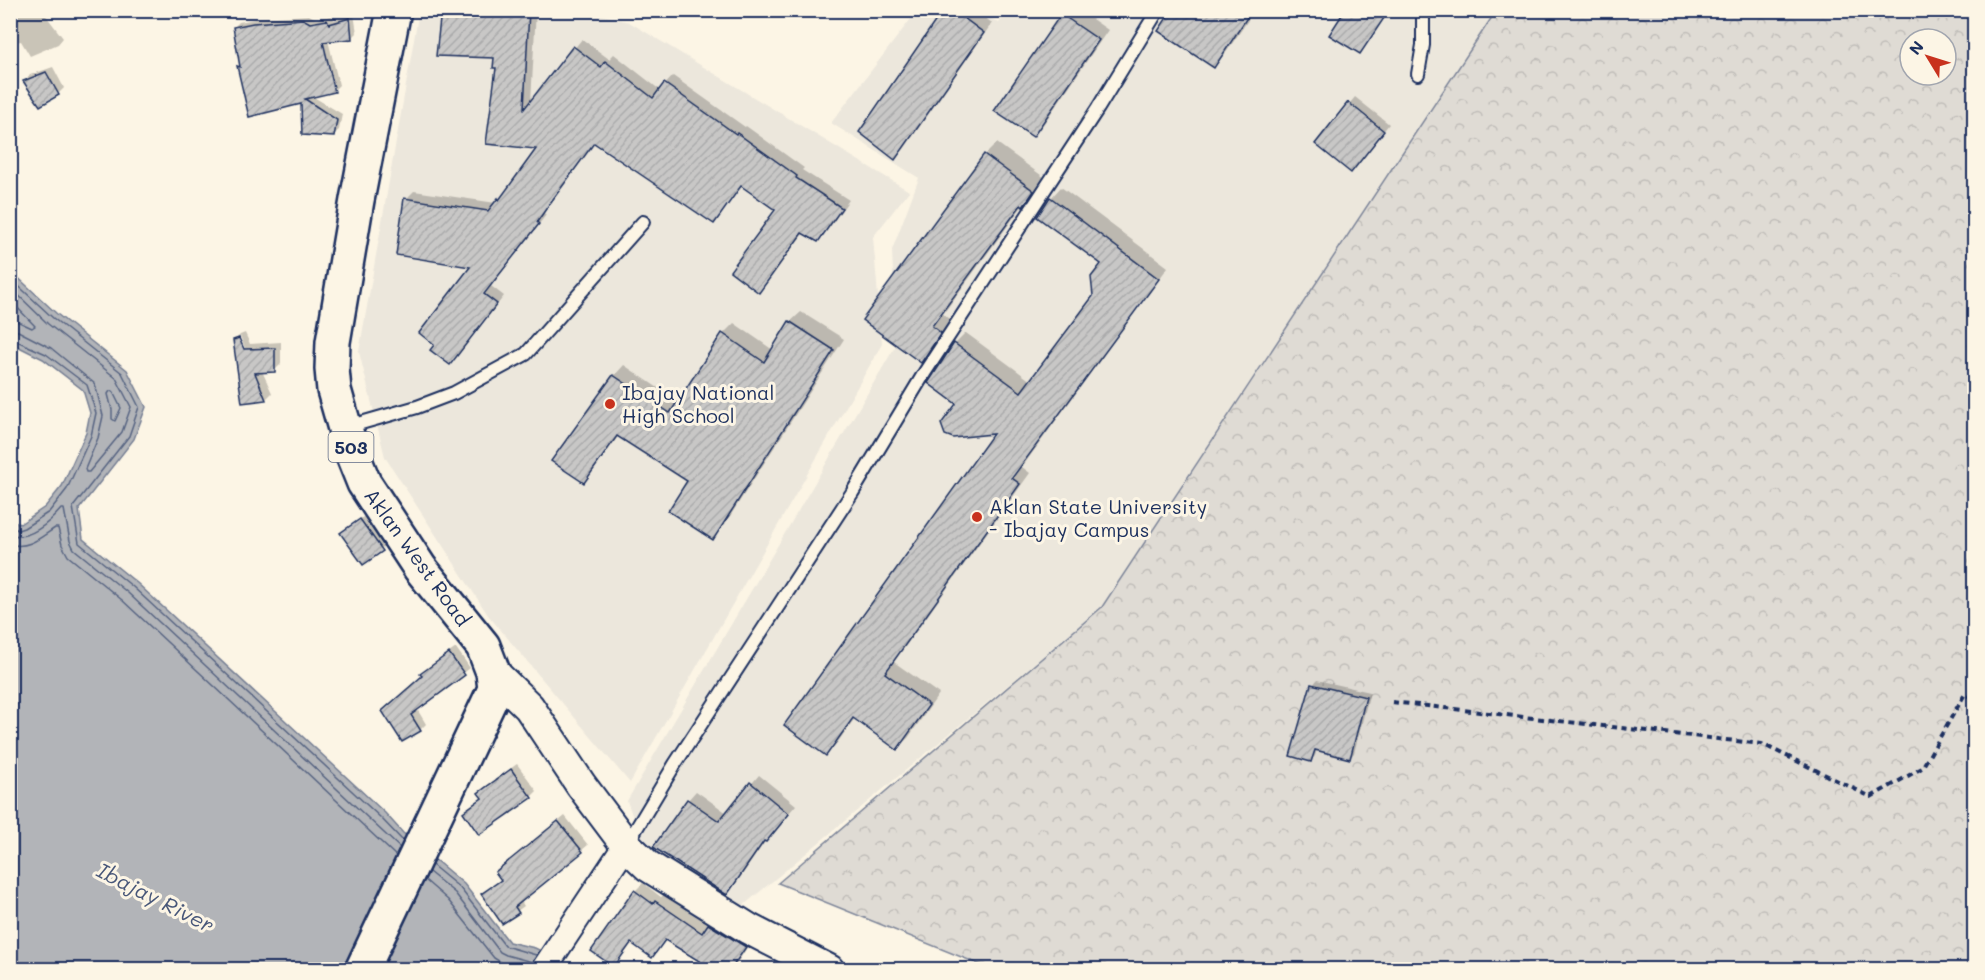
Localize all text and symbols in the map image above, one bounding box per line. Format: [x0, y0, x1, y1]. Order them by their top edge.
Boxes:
north arrow [1898, 27, 1958, 87]
text: N [1904, 36, 1928, 59]
place label: Ibajay National High School [622, 379, 775, 428]
marker: Ibajay National High School [603, 397, 617, 411]
road number: 503 [328, 432, 374, 462]
street label: Aklan West Road [359, 483, 477, 631]
place label: Aklan State University - Ibajay Campus [989, 493, 1207, 542]
marker: Aklan State University - Ibajay Campus [970, 510, 984, 524]
water label: Ibajay River [93, 856, 219, 938]

